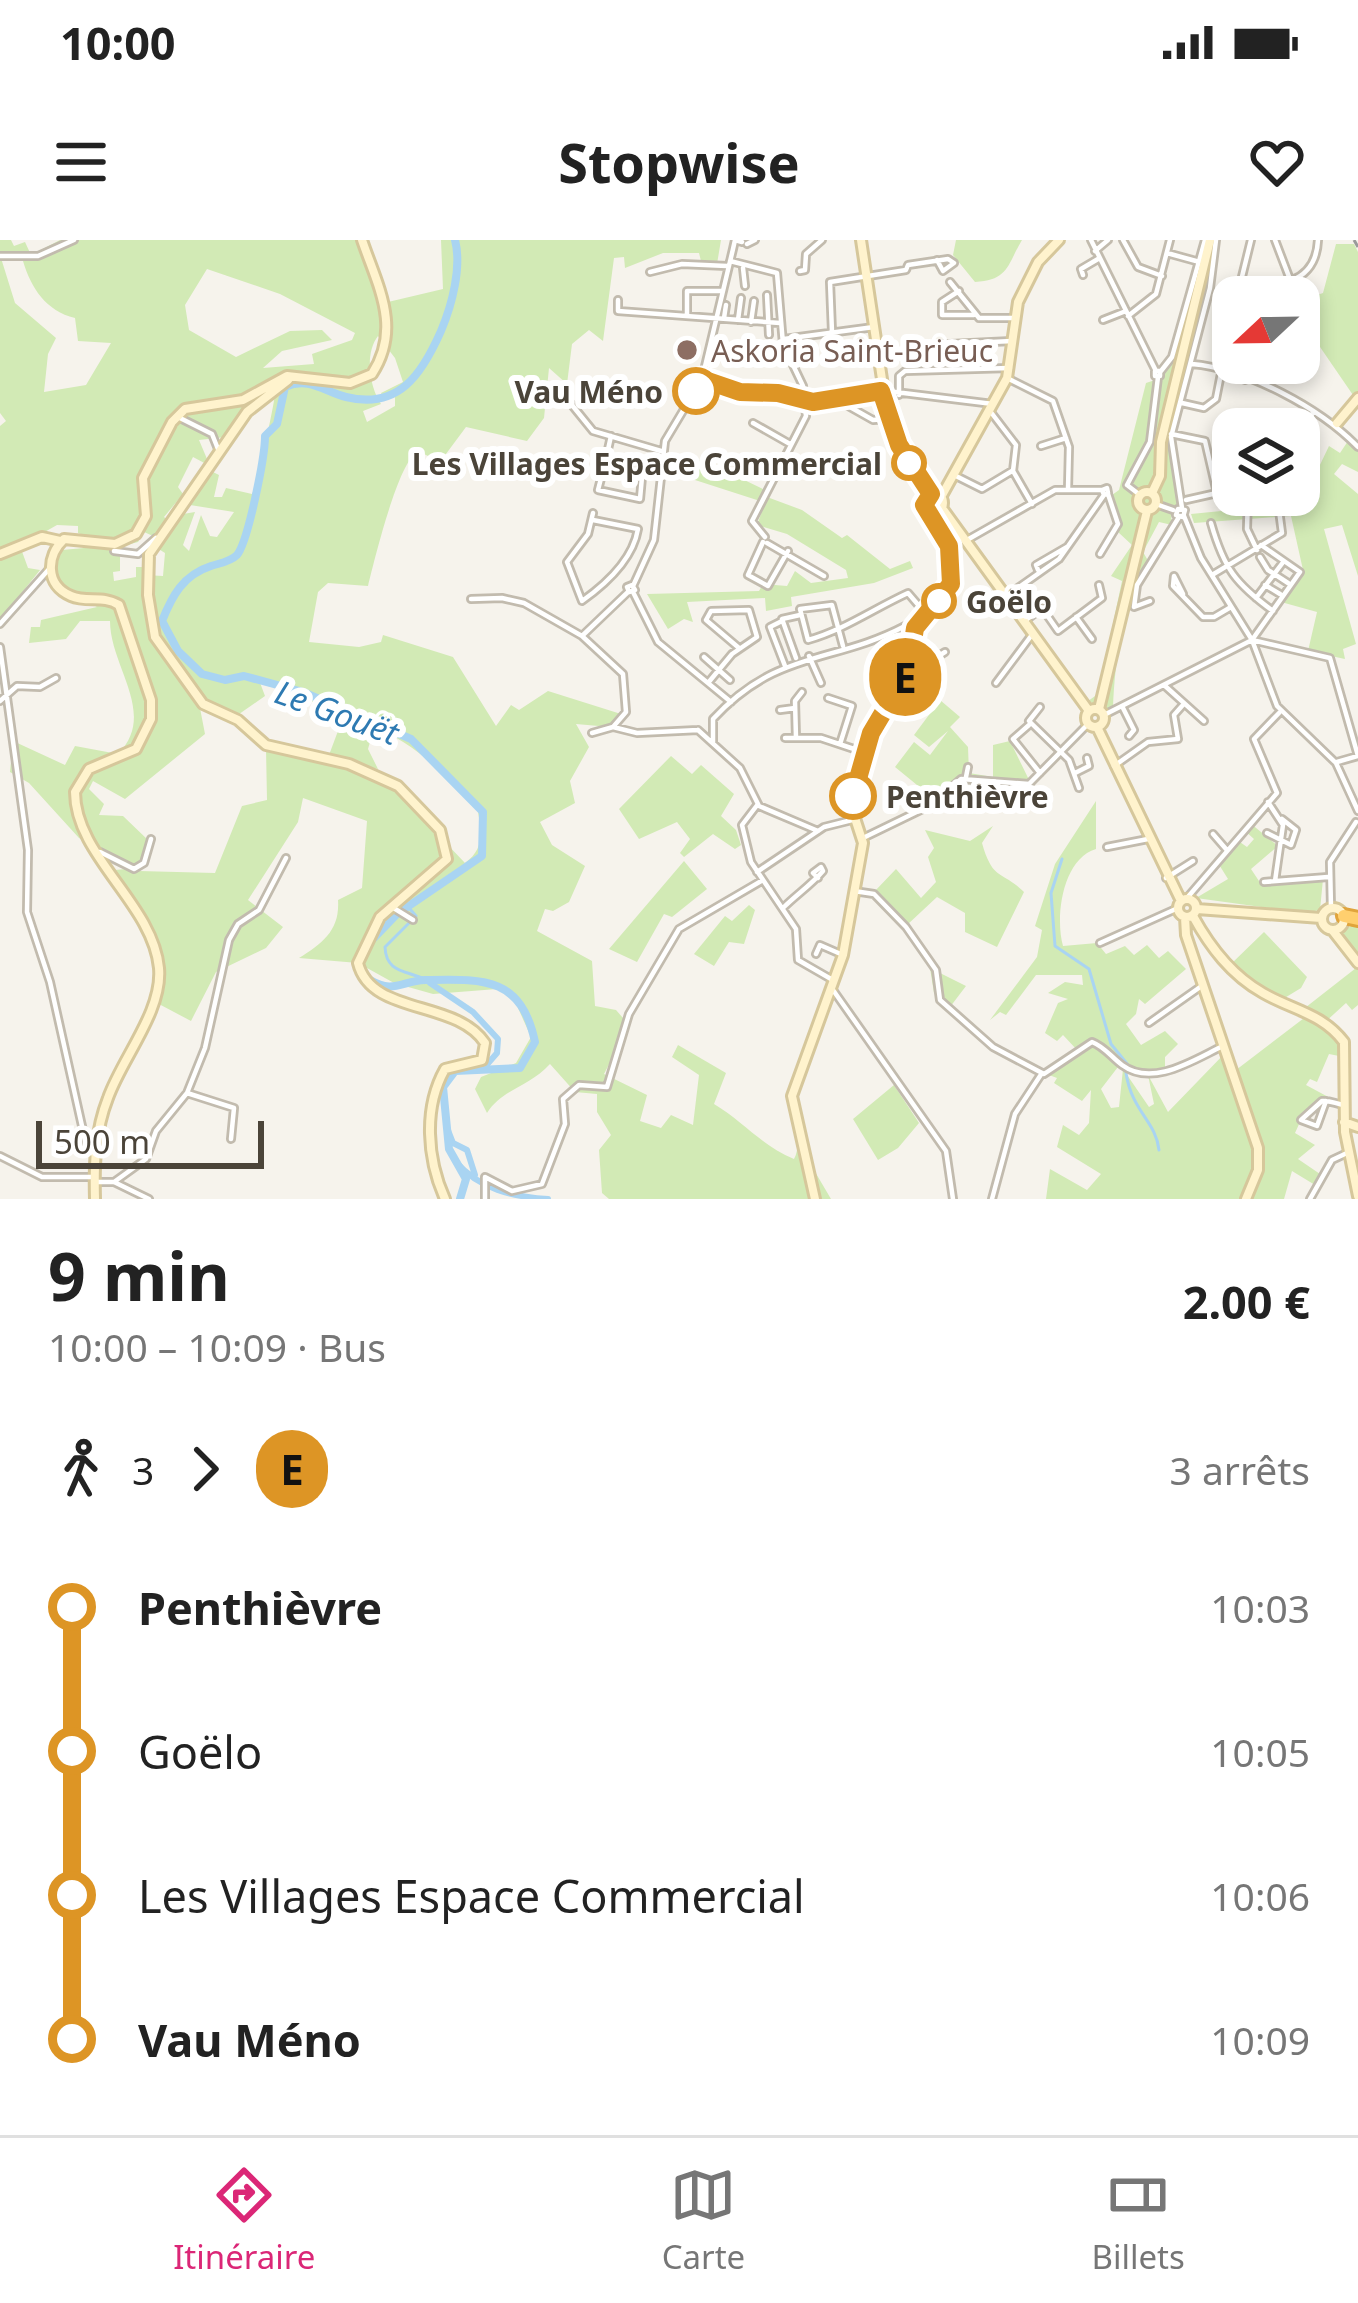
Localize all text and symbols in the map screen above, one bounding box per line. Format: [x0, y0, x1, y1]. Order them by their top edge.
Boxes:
text: 10:00 [60, 12, 176, 73]
text: Stopwise [558, 125, 800, 199]
icon: menu [48, 129, 114, 195]
icon: heart [1244, 129, 1310, 195]
north arrow [1212, 276, 1320, 384]
map controls [1212, 276, 1320, 516]
place label: Askoria Saint-Brieuc [711, 330, 993, 371]
marker: Askoria Saint-Brieuc [674, 337, 700, 363]
marker: Vau Méno [674, 369, 718, 413]
place label: Vau Méno [514, 371, 663, 412]
button: layers [1212, 408, 1320, 516]
place label: Les Villages Espace Commercial [412, 443, 882, 484]
marker: Les Villages Espace Commercial [893, 447, 925, 479]
place label: Goëlo [966, 581, 1052, 622]
marker: Goëlo [923, 585, 955, 617]
line badge: E [866, 638, 944, 716]
text: E [893, 648, 917, 705]
water label: Le Gouët [269, 669, 407, 756]
marker: Penthièvre [831, 774, 875, 818]
place label: Penthièvre [886, 776, 1049, 817]
scale bar [36, 1115, 264, 1168]
text: 500 m [54, 1119, 150, 1164]
text: 9 min [48, 1230, 230, 1320]
text: 2.00 € [1183, 1271, 1310, 1332]
text: 10:00 – 10:09 · Bus [48, 1320, 386, 1373]
icon: walk [48, 1436, 114, 1502]
icon: forward [172, 1436, 238, 1502]
text: E [280, 1440, 304, 1497]
text: 3 [132, 1443, 154, 1496]
text: 3 arrêts [1169, 1443, 1310, 1496]
text: Penthièvre [138, 1577, 382, 1638]
text: 10:03 [1210, 1581, 1310, 1634]
text: Goëlo [138, 1721, 262, 1782]
text: 10:05 [1210, 1725, 1310, 1778]
text: Les Villages Espace Commercial [138, 1865, 805, 1926]
text: 10:06 [1210, 1869, 1310, 1922]
text: Vau Méno [138, 2009, 361, 2070]
text: 10:09 [1210, 2013, 1310, 2066]
tab: Itinéraire [173, 2162, 315, 2279]
tab: Carte [662, 2162, 745, 2279]
tab: Billets [1092, 2162, 1185, 2279]

